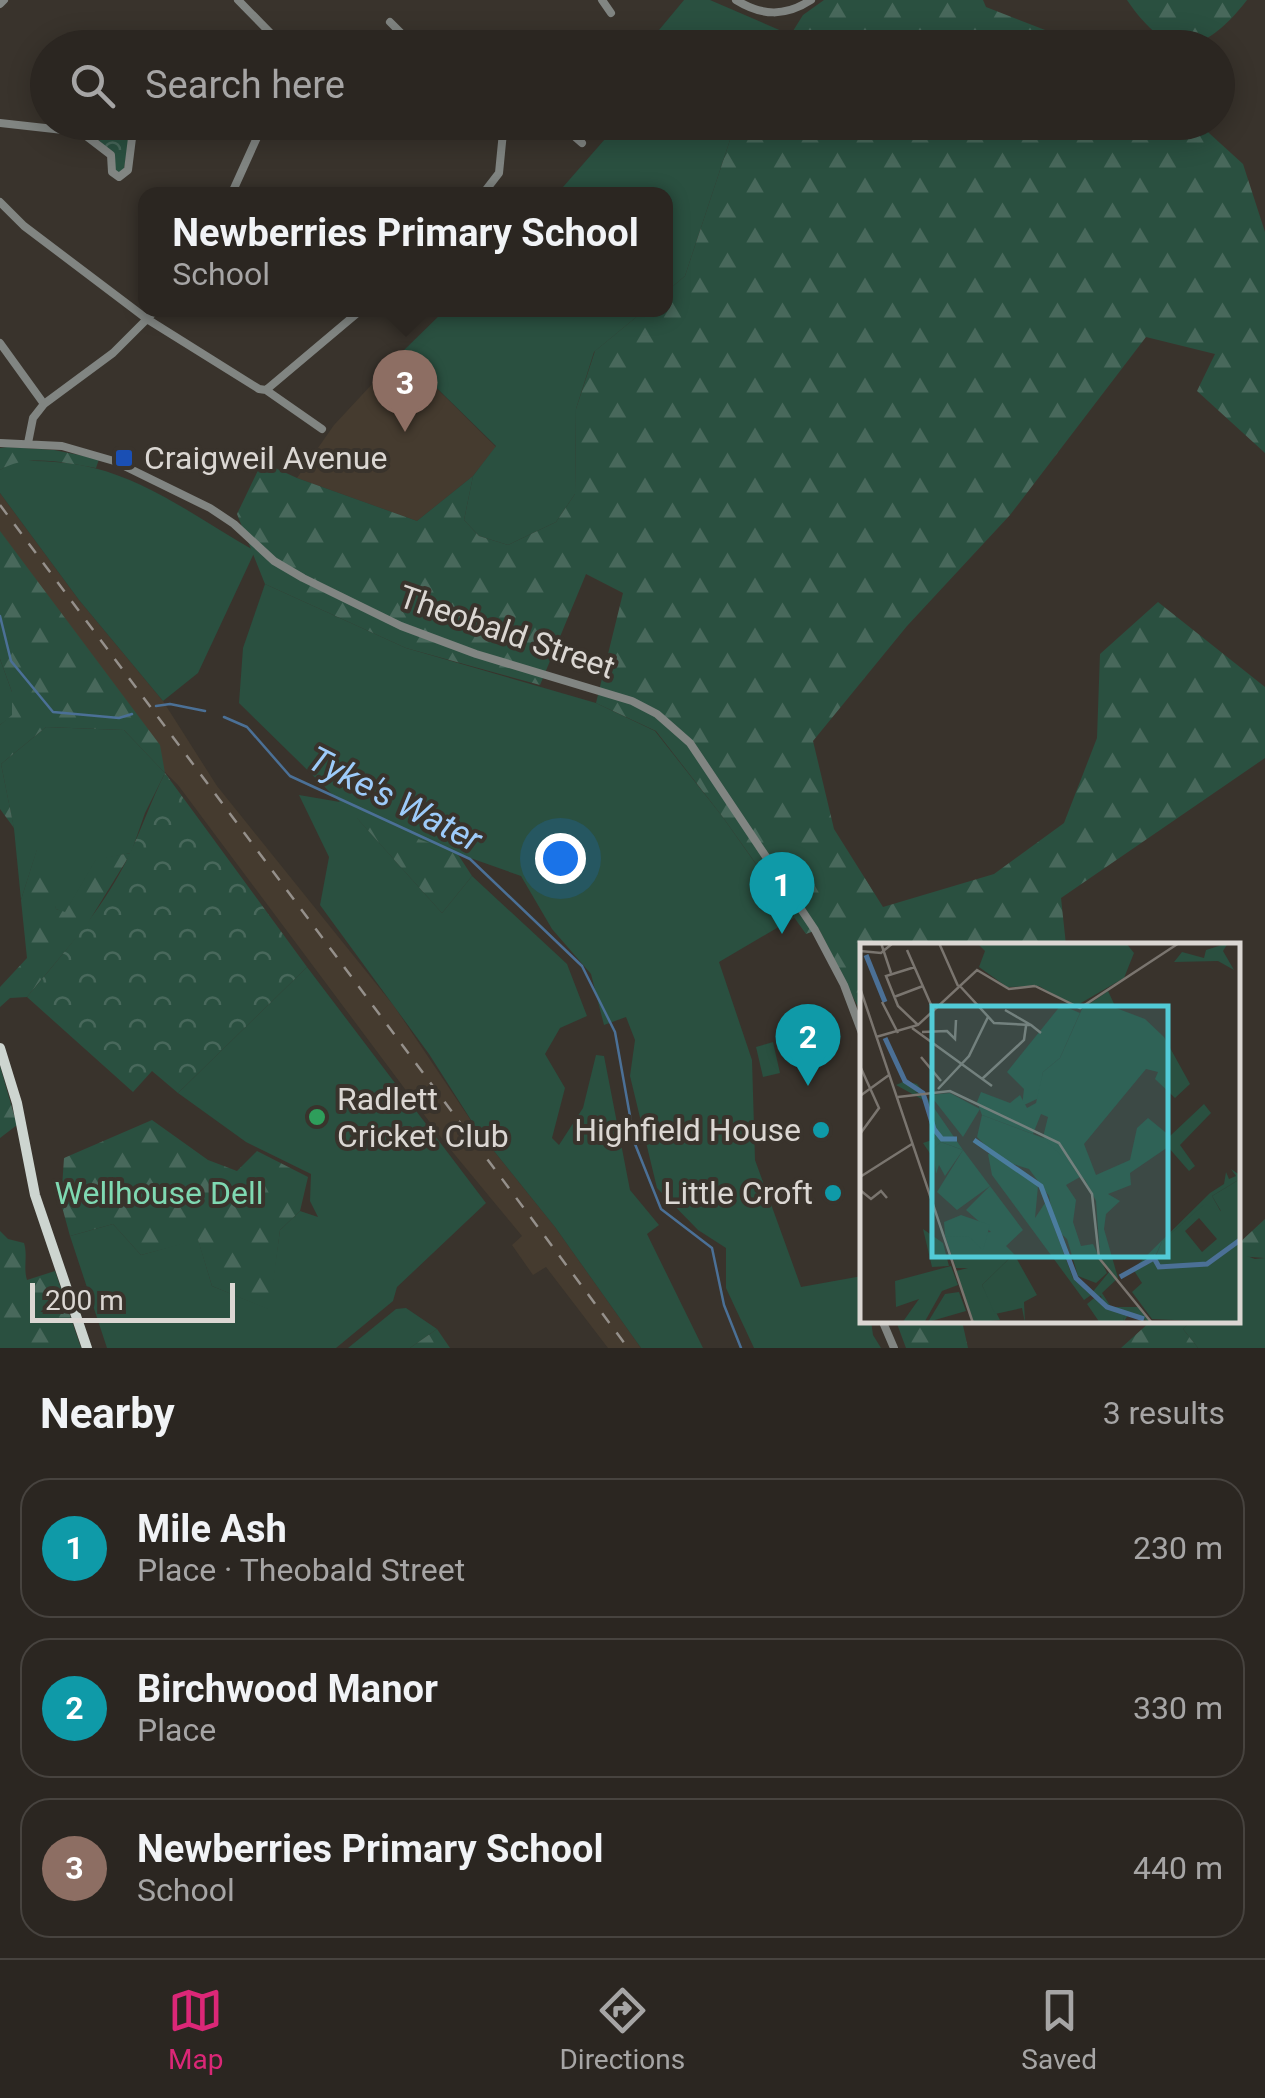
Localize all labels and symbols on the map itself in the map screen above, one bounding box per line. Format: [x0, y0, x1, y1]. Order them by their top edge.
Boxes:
pin: 3 [372, 350, 438, 432]
place label: Craigweil Avenue [144, 439, 387, 477]
marker: Craigweil Avenue [113, 447, 135, 469]
street label: Theobald Street [394, 577, 620, 687]
water label: Tyke's Water [301, 738, 490, 861]
your location [535, 833, 586, 884]
pin: 1 [750, 852, 814, 934]
inset map [860, 943, 1240, 1323]
pin: 2 [776, 1004, 840, 1086]
place label: Radlett Cricket Club [337, 1080, 509, 1155]
marker: Radlett Cricket Club [306, 1106, 328, 1128]
place label: Highfield House [574, 1111, 801, 1149]
marker: Highfield House [810, 1119, 832, 1141]
park label: Wellhouse Dell [55, 1174, 263, 1212]
place label: Little Croft [663, 1174, 813, 1212]
marker: Little Croft [822, 1182, 844, 1204]
scale bar [30, 1278, 235, 1322]

